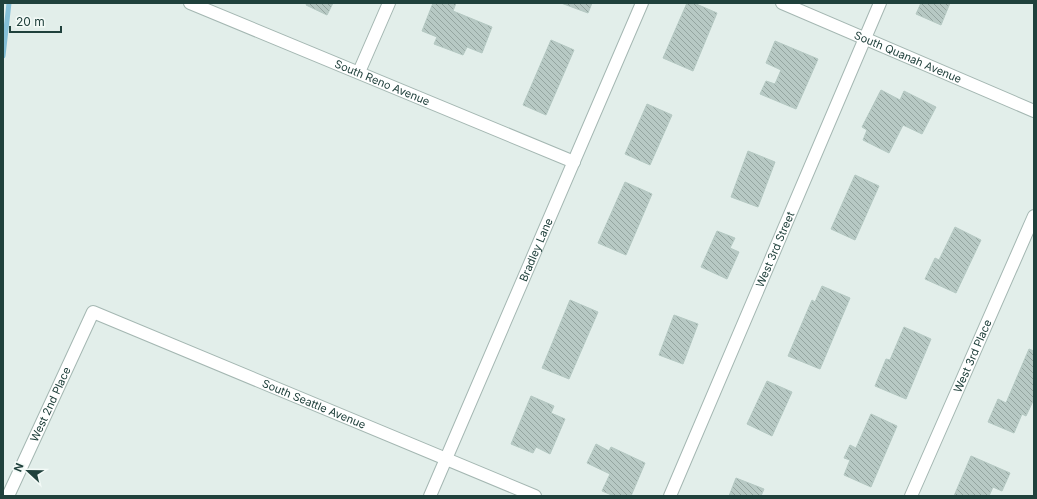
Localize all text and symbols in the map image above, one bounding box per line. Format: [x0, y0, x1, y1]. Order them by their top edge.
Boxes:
scale bar [10, 8, 61, 34]
text: 20 m [16, 14, 45, 29]
street label: South Quanah Avenue [852, 28, 964, 86]
street label: South Reno Avenue [333, 57, 432, 108]
street label: West 3rd Street [753, 209, 797, 289]
street label: Bradley Lane [516, 216, 556, 284]
street label: West 3rd Place [950, 317, 995, 395]
street label: West 2nd Place [27, 365, 74, 444]
street label: South Seattle Avenue [260, 376, 368, 432]
north arrow [8, 451, 48, 491]
text: N [11, 461, 27, 474]

